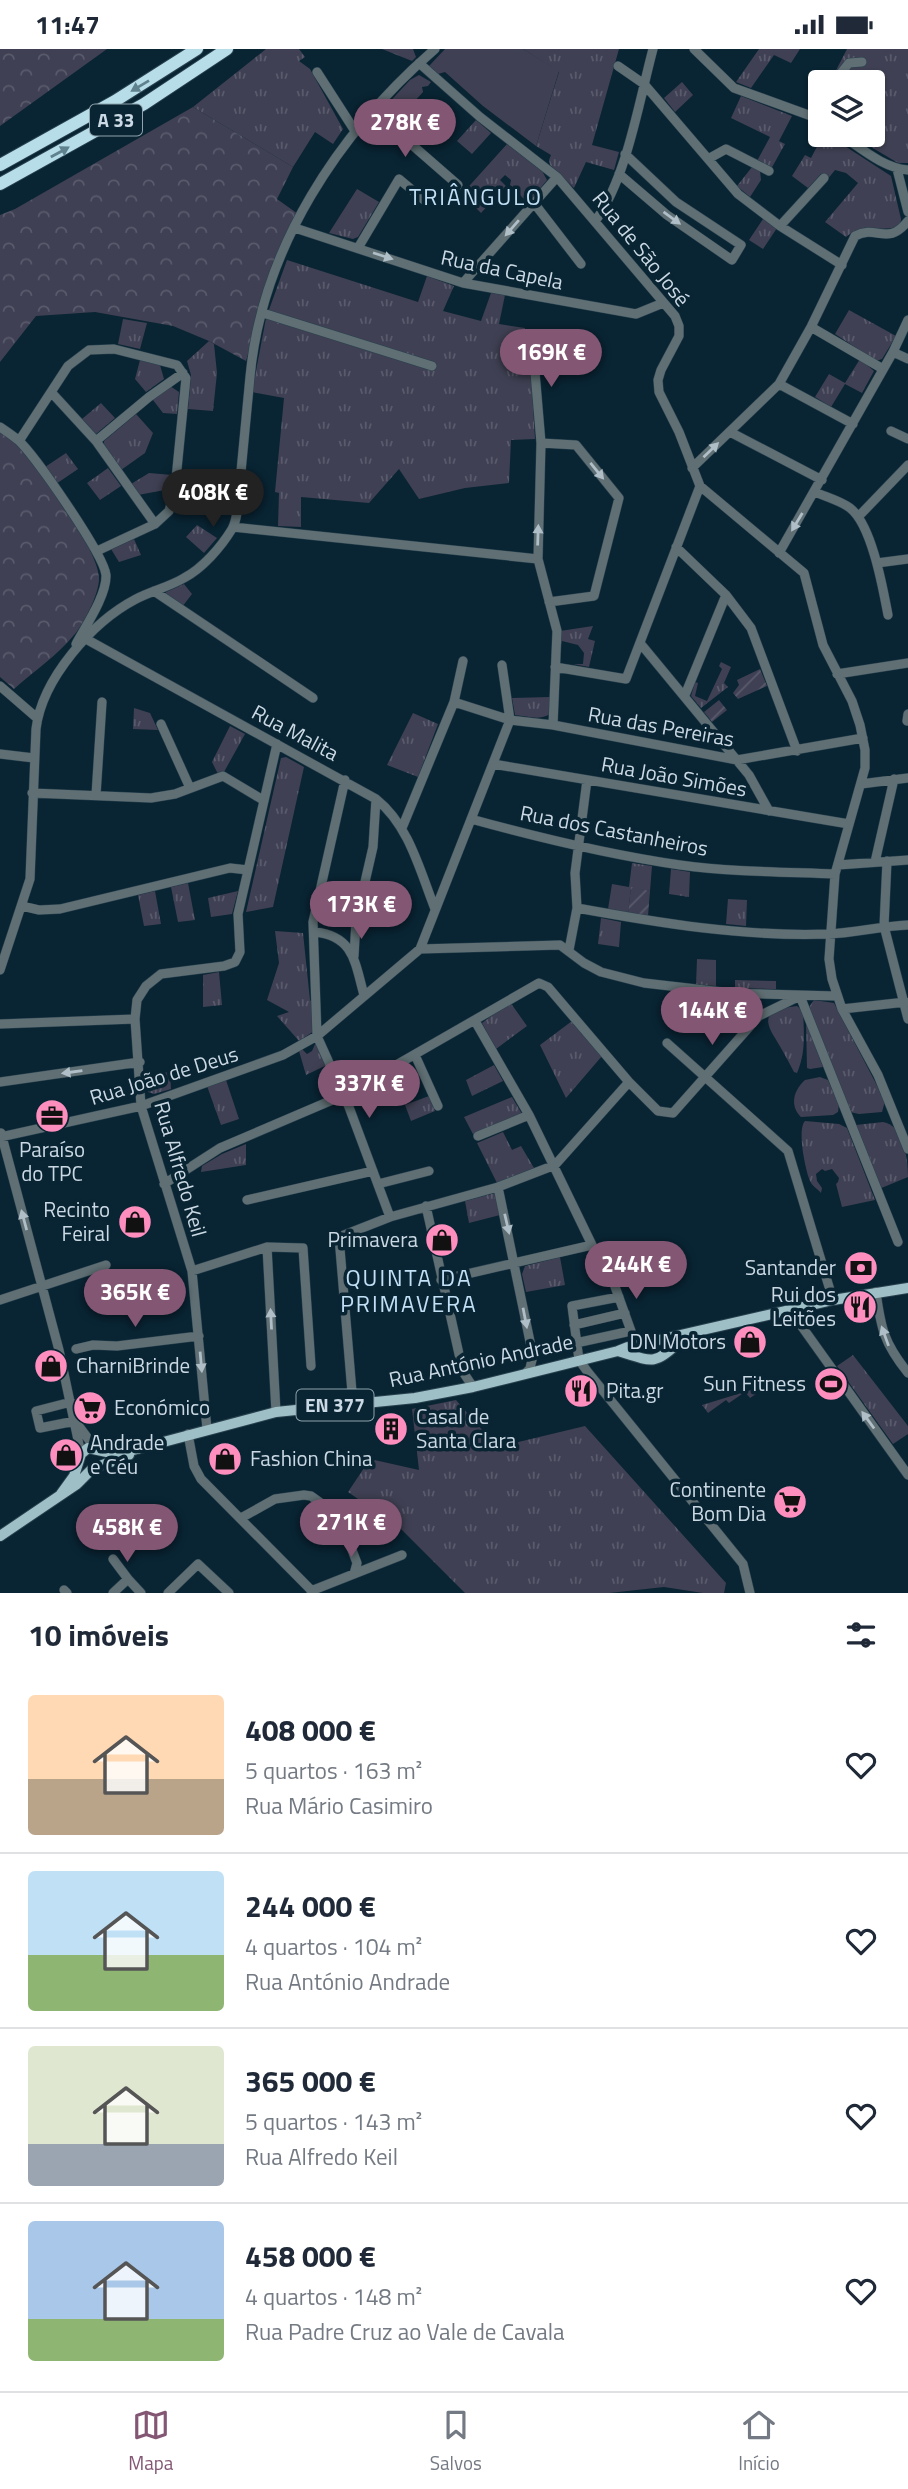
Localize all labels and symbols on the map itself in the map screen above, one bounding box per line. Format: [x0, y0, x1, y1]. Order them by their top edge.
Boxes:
one-way arrow [131, 80, 150, 93]
pin: 278K € [348, 99, 462, 159]
road number: A 33 [90, 104, 142, 135]
one-way arrow [50, 146, 70, 157]
district label: TRIÂNGULO [409, 179, 543, 214]
street label: Rua de São José [585, 184, 698, 313]
one-way arrow [663, 210, 681, 224]
one-way arrow [504, 219, 520, 237]
street label: Rua da Capela [438, 240, 567, 298]
one-way arrow [373, 252, 394, 262]
pin: 169K € [494, 329, 608, 389]
one-way arrow [702, 443, 719, 459]
one-way arrow [589, 462, 604, 479]
pin: 408K € [156, 469, 270, 529]
one-way arrow [791, 513, 803, 532]
one-way arrow [533, 524, 544, 546]
street label: Rua Malita [246, 696, 345, 769]
street label: Rua das Pereiras [586, 697, 737, 755]
street label: Rua João Simões [599, 747, 750, 805]
street label: Rua dos Castanheiros [517, 796, 711, 864]
pin: 173K € [304, 881, 418, 941]
pin: 144K € [655, 988, 769, 1047]
street label: Rua João de Deus [85, 1037, 242, 1113]
pin: 337K € [312, 1061, 426, 1120]
one-way arrow [61, 1066, 83, 1077]
office icon: Paraíso do TPC [33, 1097, 71, 1135]
street label: Rua Alfredo Keil [146, 1097, 216, 1240]
place label: Paraíso do TPC [19, 1133, 85, 1189]
place label: Recinto Feiral [43, 1193, 110, 1249]
shop icon: Recinto Feiral [116, 1203, 154, 1241]
one-way arrow [19, 1209, 29, 1230]
one-way arrow [501, 1213, 512, 1235]
shop icon: Primavera [423, 1221, 461, 1259]
place label: Primavera [327, 1223, 418, 1255]
pin: 244K € [579, 1241, 693, 1301]
bank icon: Santander [842, 1249, 880, 1287]
place label: Santander [745, 1251, 836, 1283]
district label: QUINTA DA PRIMAVERA [340, 1260, 478, 1321]
pin: 365K € [78, 1269, 192, 1329]
place label: Rui dos Leitões [771, 1278, 836, 1334]
restaurant icon: Rui dos Leitões [841, 1288, 879, 1326]
one-way arrow [520, 1307, 531, 1329]
one-way arrow [266, 1308, 277, 1330]
shop icon: DN Motors [731, 1323, 769, 1361]
street label: Rua António Andrade [386, 1325, 576, 1395]
place label: DN Motors [630, 1325, 726, 1357]
one-way arrow [879, 1325, 890, 1346]
shop icon: CharniBrinde [32, 1347, 70, 1385]
place label: CharniBrinde [76, 1349, 190, 1381]
one-way arrow [196, 1351, 207, 1373]
sports icon: Sun Fitness [812, 1365, 850, 1403]
place label: Sun Fitness [703, 1367, 806, 1399]
restaurant icon: Pita.gr [562, 1372, 600, 1410]
place label: Pita.gr [606, 1374, 664, 1406]
supermarket icon: Económico [71, 1389, 109, 1427]
road number: EN 377 [296, 1389, 374, 1421]
place label: Económico [114, 1391, 210, 1423]
place label: Casal de Santa Clara [416, 1400, 517, 1456]
building icon: Casal de Santa Clara [372, 1410, 410, 1448]
one-way arrow [861, 1411, 875, 1429]
place label: Andrade e Céu [90, 1426, 164, 1482]
shop icon: Andrade e Céu [47, 1436, 85, 1474]
shop icon: Fashion China [206, 1440, 244, 1478]
place label: Fashion China [250, 1442, 373, 1474]
place label: Continente Bom Dia [669, 1473, 766, 1529]
supermarket icon: Continente Bom Dia [771, 1483, 809, 1521]
pin: 271K € [294, 1499, 408, 1559]
pin: 458K € [70, 1505, 184, 1564]

